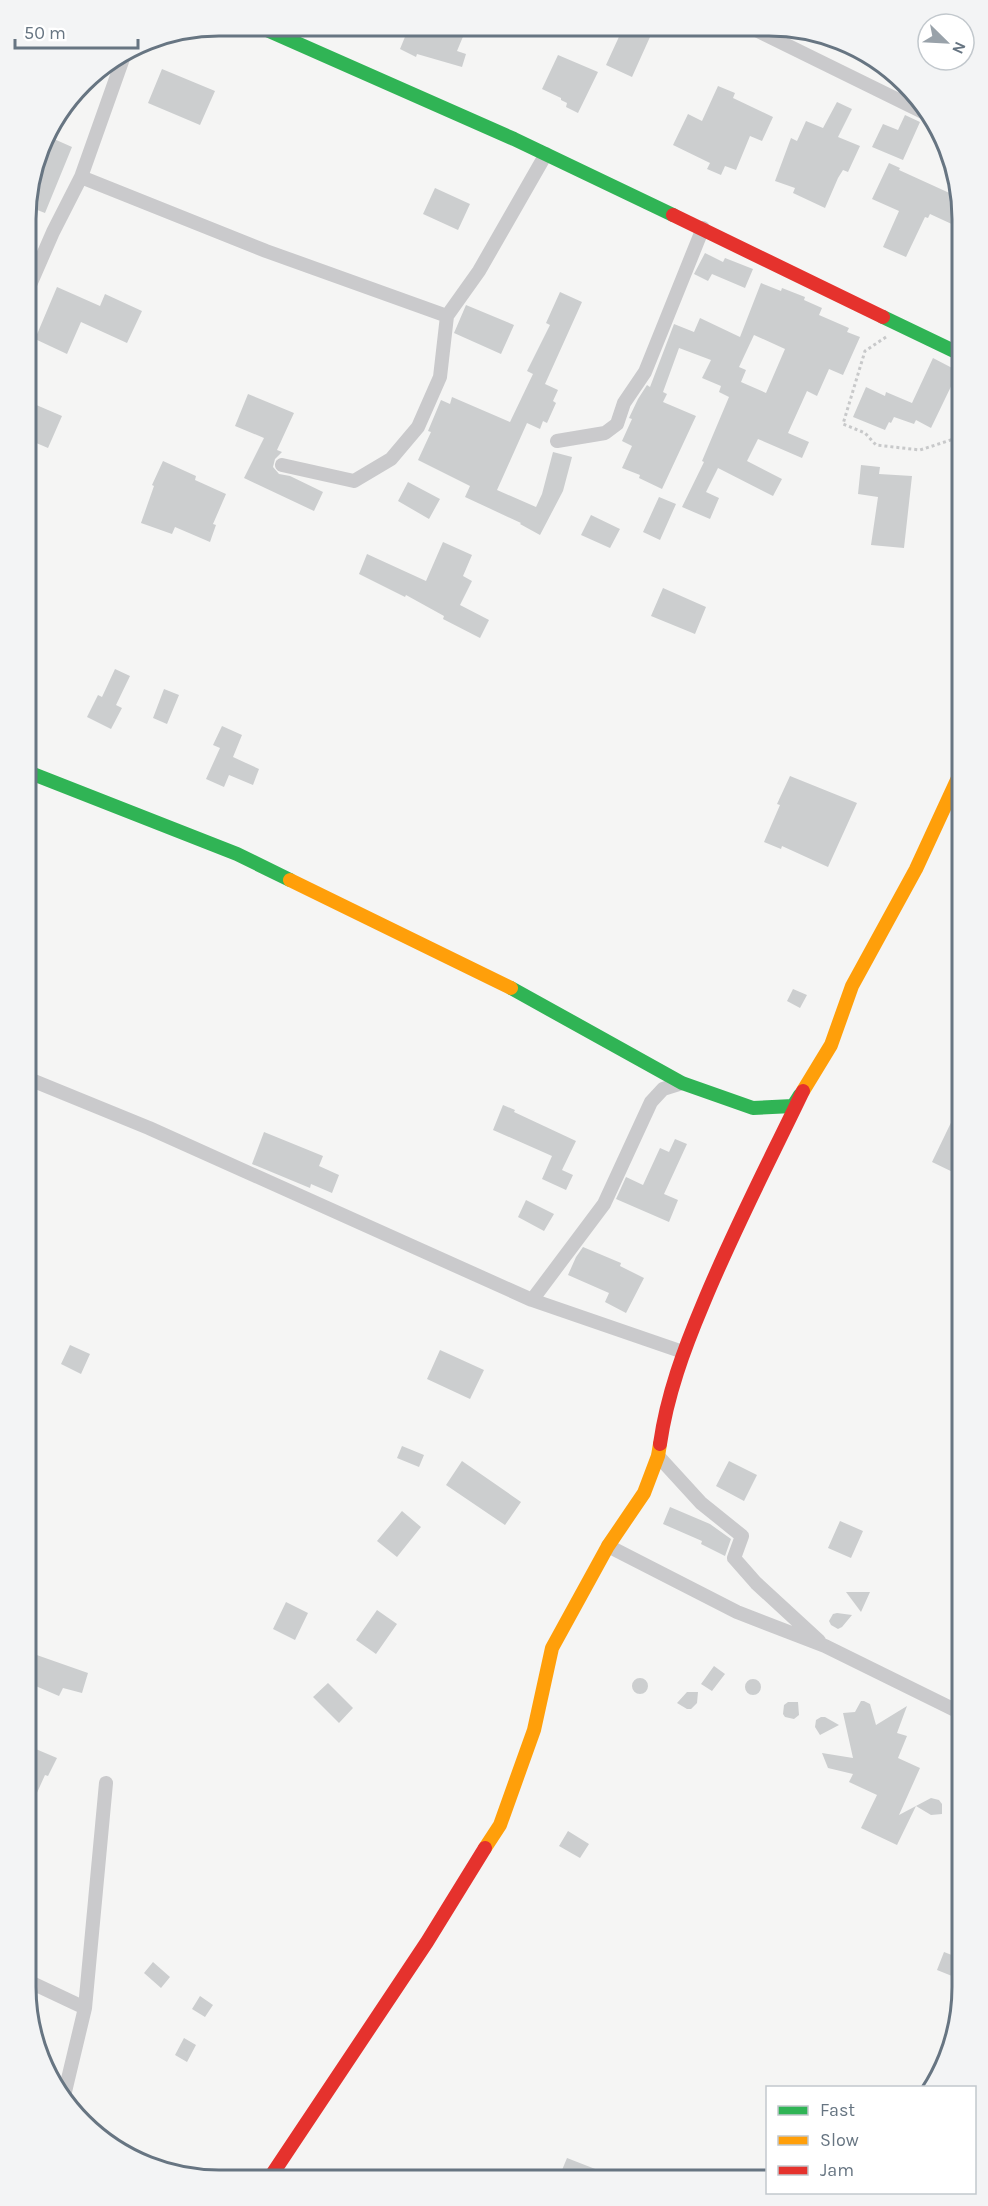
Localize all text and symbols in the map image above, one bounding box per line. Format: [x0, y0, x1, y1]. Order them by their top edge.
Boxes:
scale bar [15, 12, 138, 50]
north arrow [916, 12, 976, 72]
text: 50 m [24, 22, 66, 44]
text: N [948, 39, 970, 57]
legend [766, 2086, 976, 2194]
text: Fast [820, 2099, 855, 2121]
text: Slow [820, 2129, 859, 2151]
text: Jam [820, 2159, 854, 2181]

